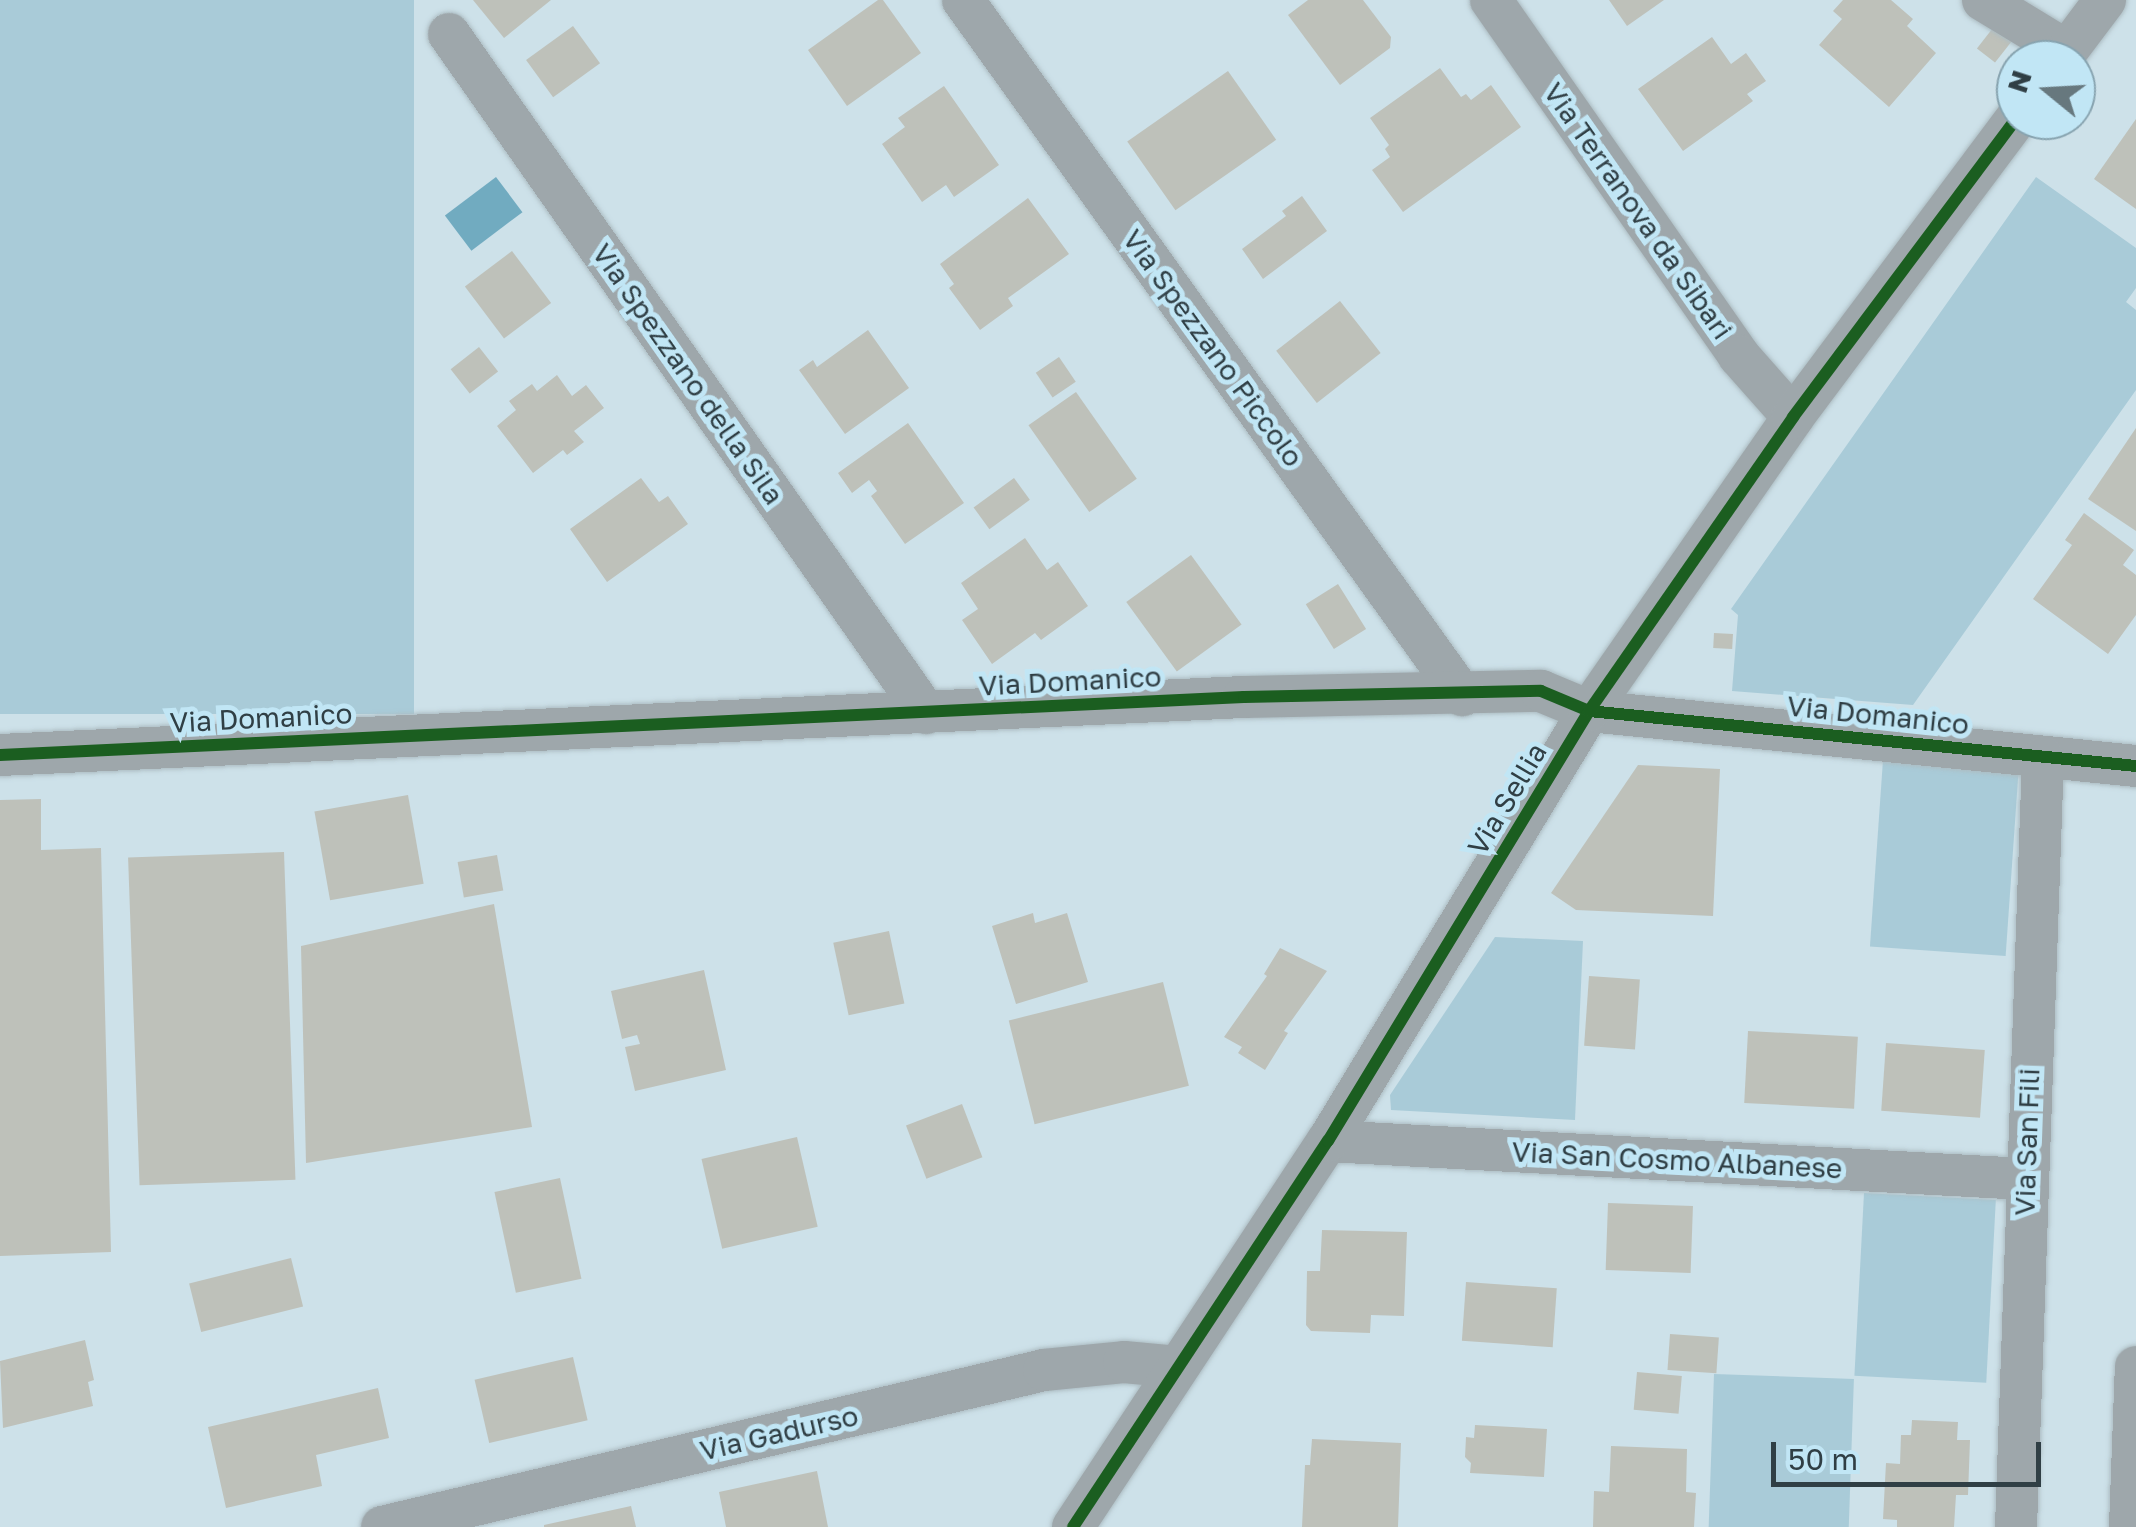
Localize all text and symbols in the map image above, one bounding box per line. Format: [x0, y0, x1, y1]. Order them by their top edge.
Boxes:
north arrow [1996, 40, 2096, 140]
text: N [2000, 66, 2038, 96]
street label: Via Terranova da Sibari [1537, 76, 1739, 346]
street label: Via Spezzano Piccolo [1116, 223, 1310, 473]
street label: Via Spezzano della Sila [585, 237, 791, 511]
street label: Via Domanico [978, 659, 1162, 703]
street label: Via Domanico [1785, 689, 1971, 741]
street label: Via Domanico [169, 696, 353, 740]
street label: Via Sellia [1461, 737, 1553, 861]
street label: Via San Fili [2008, 1068, 2046, 1216]
street label: Via San Cosmo Albanese [1511, 1135, 1843, 1185]
street label: Via Gadurso [697, 1398, 861, 1468]
scale bar [1776, 1422, 2046, 1484]
text: 50 m [1788, 1441, 1858, 1477]

